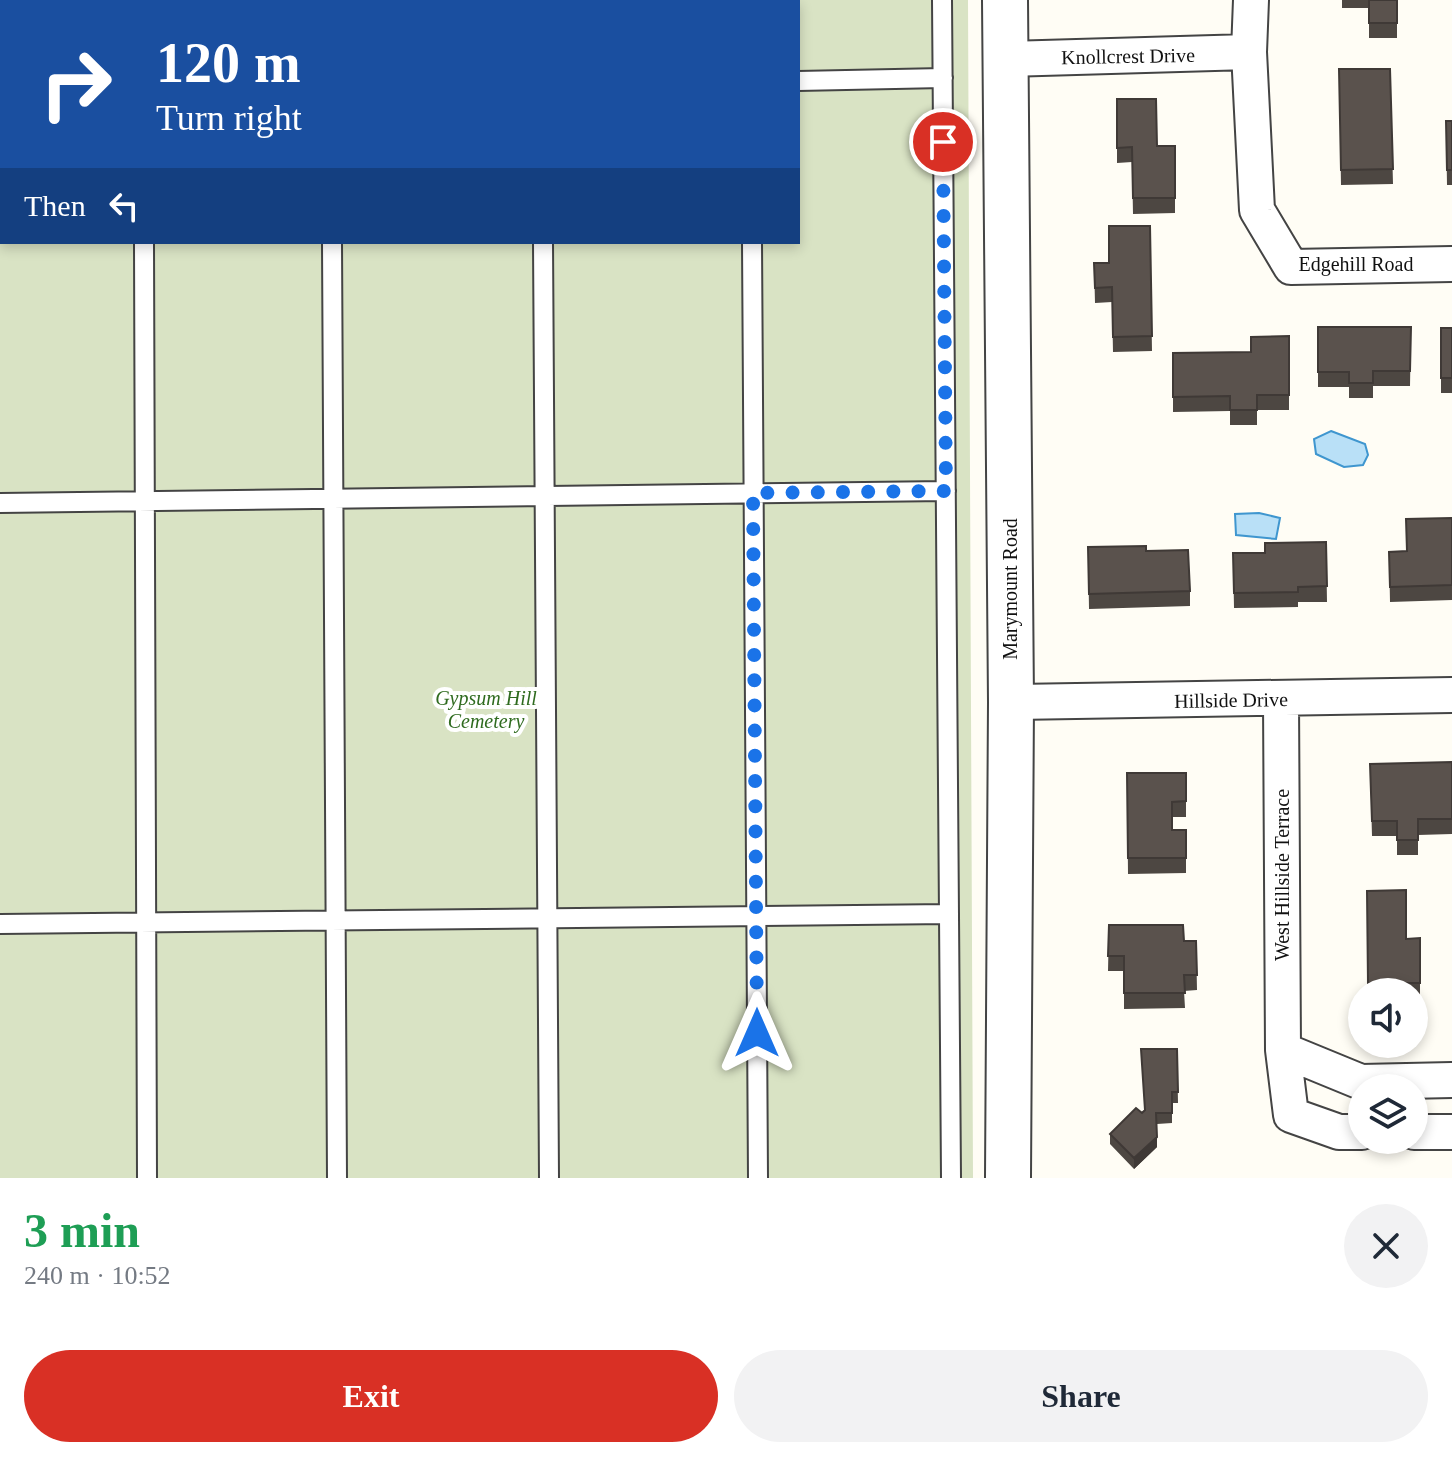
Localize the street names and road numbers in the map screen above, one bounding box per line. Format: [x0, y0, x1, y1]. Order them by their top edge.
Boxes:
street label: Knollcrest Drive [1061, 44, 1195, 68]
street label: Edgehill Road [1299, 253, 1413, 276]
street label: Marymount Road [999, 518, 1022, 660]
street label: Hillside Drive [1174, 688, 1288, 712]
street label: West Hillside Terrace [1271, 789, 1293, 961]

